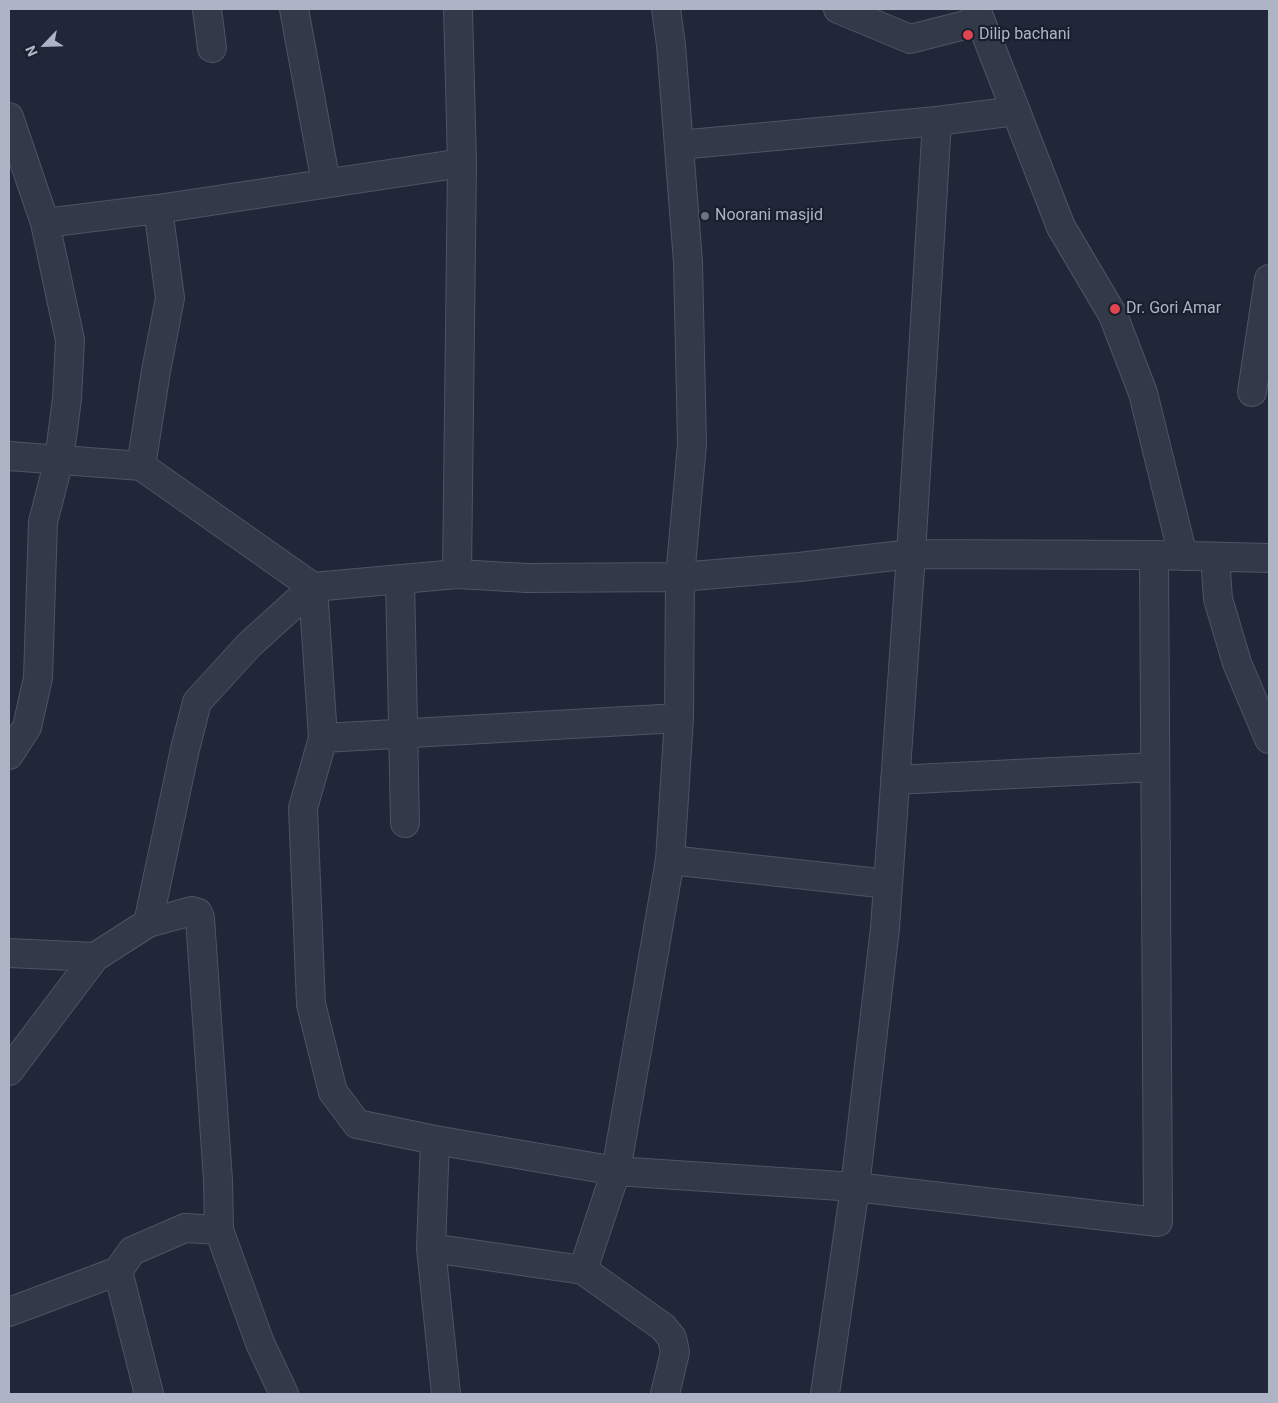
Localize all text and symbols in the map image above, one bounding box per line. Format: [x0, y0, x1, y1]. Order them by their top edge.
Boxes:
north arrow [20, 20, 70, 70]
place label: Dilip bachani [979, 25, 1070, 45]
marker: Dilip bachani [961, 28, 975, 42]
text: N [22, 43, 41, 59]
place label: Noorani masjid [715, 206, 823, 226]
marker: Noorani masjid [699, 210, 711, 222]
place label: Dr. Gori Amar [1126, 299, 1221, 319]
marker: Dr. Gori Amar [1108, 302, 1122, 316]

